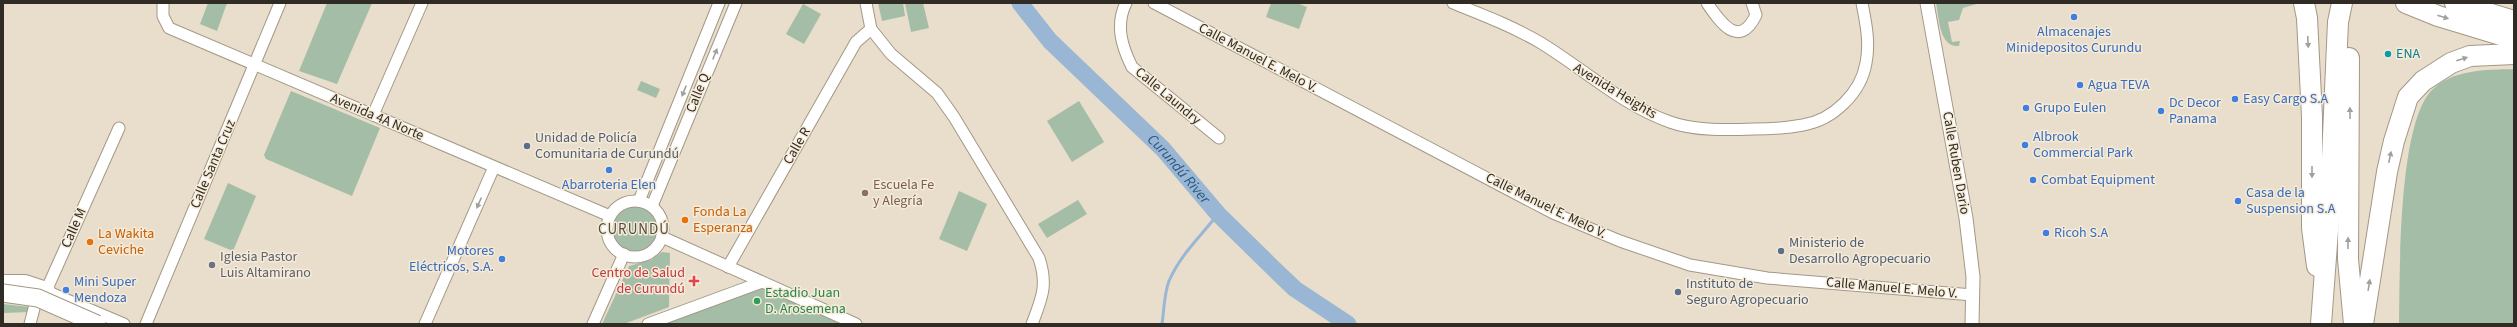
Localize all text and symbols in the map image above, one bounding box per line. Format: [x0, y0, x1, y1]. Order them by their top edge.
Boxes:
marker: Almacenajes Minidepositos Curundu [2069, 12, 2079, 22]
one-way arrow [2437, 14, 2449, 20]
street label: Calle Manuel E. Melo V. [1195, 18, 1321, 98]
place label: Almacenajes Minidepositos Curundu [2006, 22, 2142, 58]
one-way arrow [2305, 36, 2311, 49]
place label: ENA [2396, 44, 2420, 64]
one-way arrow [712, 47, 718, 59]
marker: ENA [2383, 49, 2393, 59]
one-way arrow [2456, 56, 2468, 62]
street label: Avenida Heights [1569, 58, 1661, 124]
street label: Calle Laundry [1131, 62, 1206, 130]
street label: Calle Q [681, 70, 715, 116]
place label: Agua TEVA [2088, 75, 2150, 95]
marker: Agua TEVA [2075, 80, 2085, 90]
one-way arrow [680, 86, 686, 98]
street label: Avenida 4A Norte [327, 88, 427, 146]
place label: Easy Cargo S.A [2243, 89, 2329, 109]
place label: Dc Decor Panama [2169, 93, 2221, 129]
marker: Easy Cargo S.A [2230, 94, 2240, 104]
place label: Grupo Eulen [2034, 98, 2106, 118]
marker: Grupo Eulen [2021, 103, 2031, 113]
marker: Dc Decor Panama [2156, 106, 2166, 116]
one-way arrow [2346, 107, 2353, 119]
street label: Calle Ruben Dario [1937, 110, 1975, 216]
street label: Calle Santa Cruz [185, 116, 241, 212]
street label: Calle R [778, 124, 816, 168]
place label: Albrook Commercial Park [2033, 127, 2133, 163]
place label: Unidad de Policía Comunitaria de Curundú [535, 128, 679, 164]
water label: Curundú River [1143, 129, 1216, 209]
marker: Albrook Commercial Park [2020, 140, 2030, 150]
marker: Unidad de Policía Comunitaria de Curundú [522, 141, 532, 151]
one-way arrow [2388, 151, 2394, 163]
marker: Abarroteria Elen [604, 165, 614, 175]
one-way arrow [2309, 166, 2315, 179]
street label: Calle Manuel E. Melo V. [1482, 168, 1610, 244]
place label: Combat Equipment [2041, 170, 2155, 190]
place label: Abarroteria Elen [562, 175, 656, 195]
place label: Escuela Fe y Alegría [873, 175, 934, 211]
marker: Combat Equipment [2028, 175, 2038, 185]
place label: Casa de la Suspension S.A [2246, 183, 2336, 219]
marker: Escuela Fe y Alegría [860, 188, 870, 198]
marker: Casa de la Suspension S.A [2233, 196, 2243, 206]
one-way arrow [476, 197, 482, 208]
place label: Fonda La Esperanza [693, 202, 753, 238]
street label: Calle M [56, 205, 92, 251]
marker: Fonda La Esperanza [680, 215, 690, 225]
district label: CURUNDÚ [598, 219, 670, 240]
place label: Ricoh S.A [2054, 223, 2108, 243]
place label: La Wakita Ceviche [98, 224, 154, 260]
marker: Ricoh S.A [2041, 228, 2051, 238]
place label: Ministerio de Desarrollo Agropecuario [1789, 233, 1931, 269]
one-way arrow [2345, 236, 2351, 249]
marker: La Wakita Ceviche [85, 237, 95, 247]
place label: Motores Eléctricos, S.A. [409, 241, 494, 277]
marker: Ministerio de Desarrollo Agropecuario [1776, 246, 1786, 256]
place label: Iglesia Pastor Luis Altamirano [220, 247, 311, 283]
marker: Motores Eléctricos, S.A. [497, 254, 507, 264]
marker: Iglesia Pastor Luis Altamirano [207, 260, 217, 270]
place label: Centro de Salud de Curundú [592, 263, 685, 299]
place label: Mini Super Mendoza [74, 272, 136, 308]
street label: Calle Manuel E. Melo V. [1825, 272, 1959, 304]
place label: Instituto de Seguro Agropecuario [1686, 274, 1809, 310]
marker: Centro de Salud de Curundú [688, 275, 700, 287]
one-way arrow [2366, 279, 2372, 292]
place label: Estadio Juan D. Arosemena [765, 283, 846, 319]
marker: Mini Super Mendoza [61, 285, 71, 295]
marker: Instituto de Seguro Agropecuario [1673, 287, 1683, 297]
marker: Estadio Juan D. Arosemena [752, 296, 762, 306]

